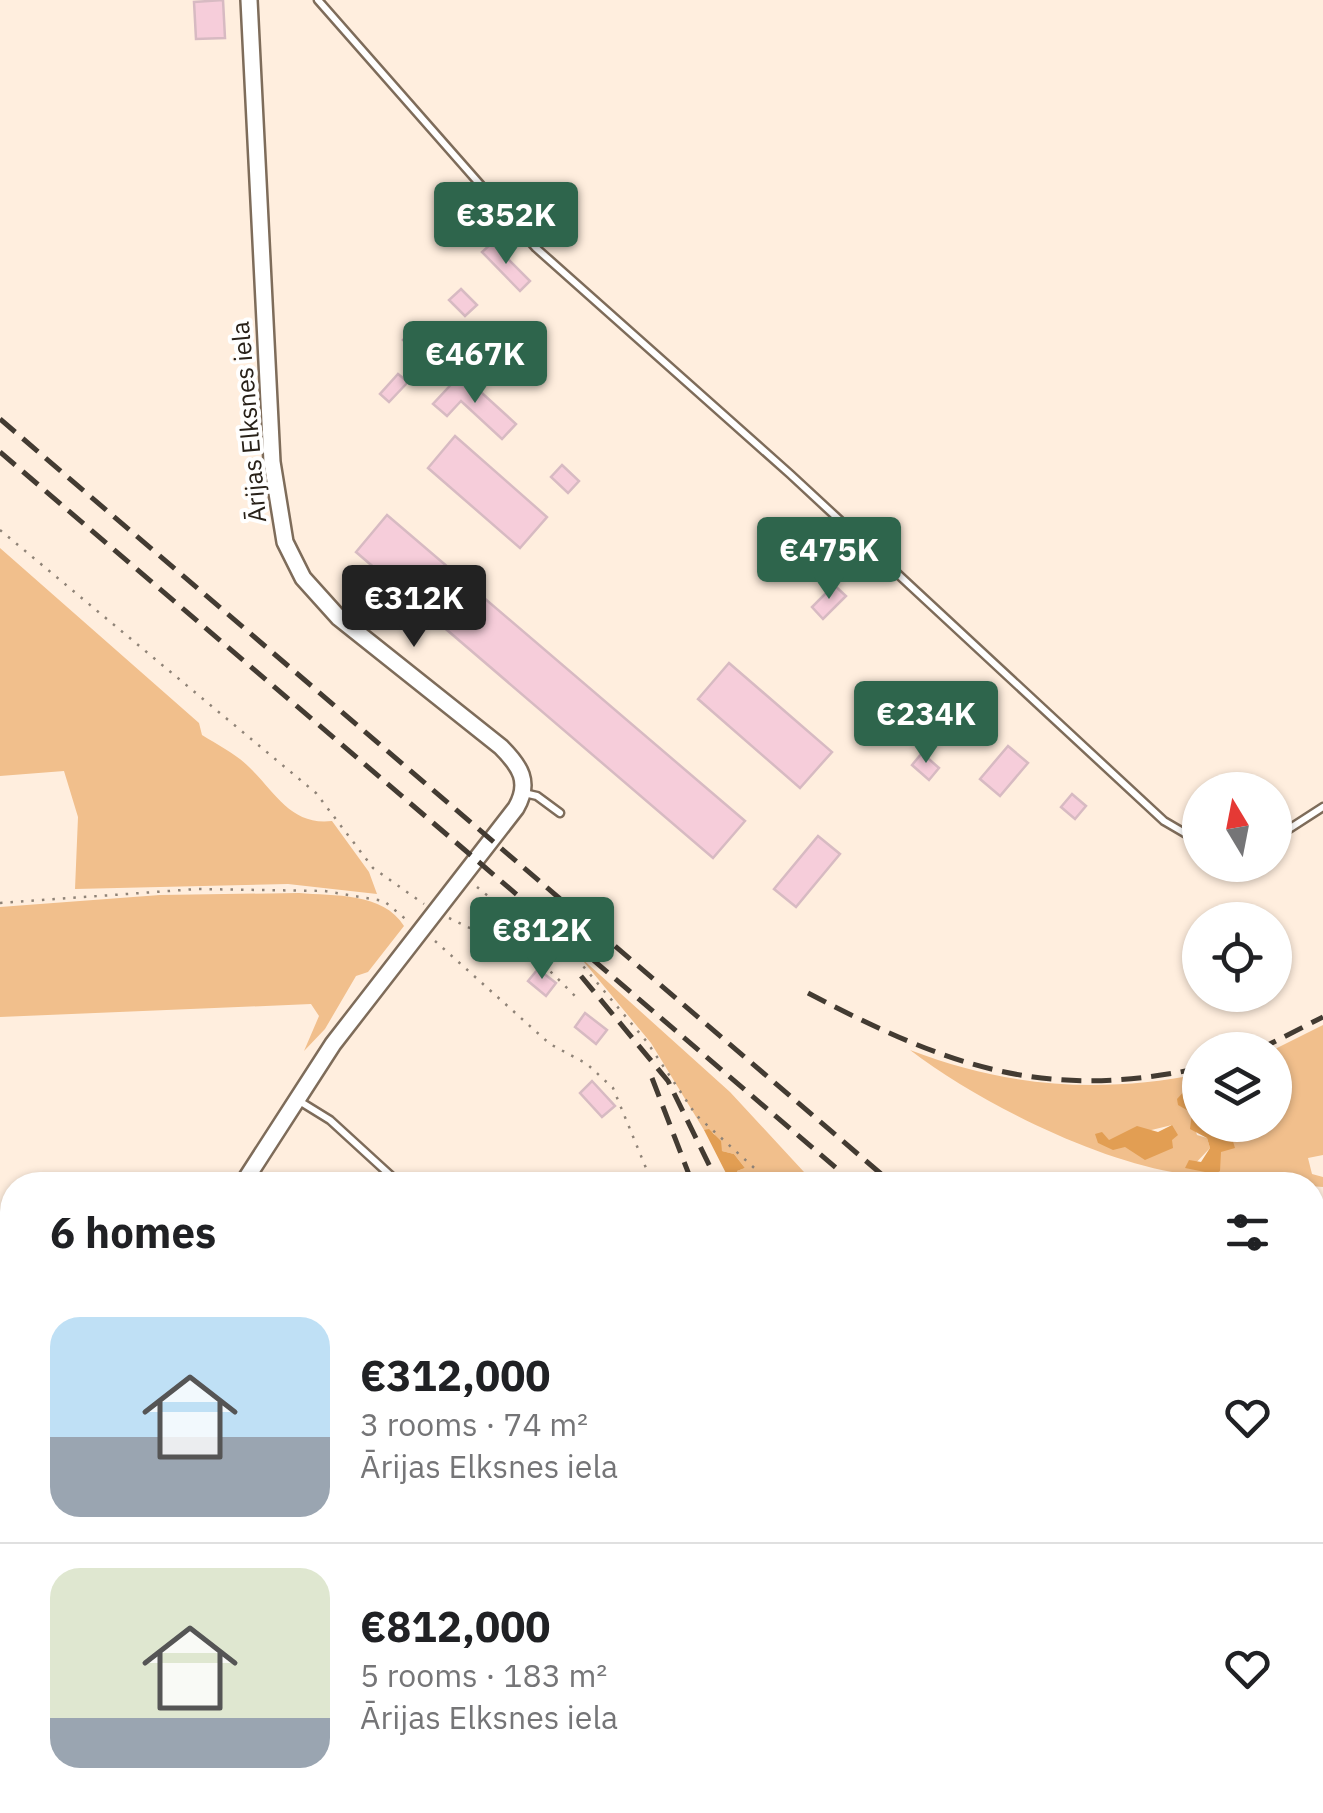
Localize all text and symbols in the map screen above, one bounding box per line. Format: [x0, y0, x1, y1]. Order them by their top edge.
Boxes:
pin: €352K [436, 182, 576, 267]
text: €352K [456, 193, 556, 235]
street label: Ārijas Elksnes iela [223, 320, 273, 524]
pin: €467K [405, 321, 545, 406]
text: €467K [425, 332, 525, 374]
pin: €475K [759, 517, 899, 602]
text: €475K [779, 528, 879, 570]
pin: €312K [344, 565, 484, 650]
text: €312K [364, 576, 464, 618]
pin: €234K [856, 681, 996, 766]
text: €234K [876, 692, 976, 734]
north arrow [1182, 772, 1292, 882]
map controls [1182, 772, 1292, 1142]
pin: €812K [472, 897, 612, 982]
button: locate [1182, 902, 1292, 1012]
text: €812K [492, 908, 592, 950]
button: layers [1182, 1032, 1292, 1142]
text: 6 homes [50, 1205, 216, 1260]
icon: filters [1220, 1205, 1275, 1260]
text: €312,000 [360, 1348, 551, 1403]
icon: home [130, 1357, 250, 1477]
icon: heart [1220, 1390, 1275, 1445]
text: 3 rooms · 74 m² [360, 1403, 588, 1445]
text: Ārijas Elksnes iela [360, 1445, 618, 1487]
text: €812,000 [360, 1599, 551, 1654]
icon: home [130, 1608, 250, 1728]
icon: heart [1220, 1641, 1275, 1696]
text: 5 rooms · 183 m² [360, 1654, 607, 1696]
text: Ārijas Elksnes iela [360, 1696, 618, 1738]

